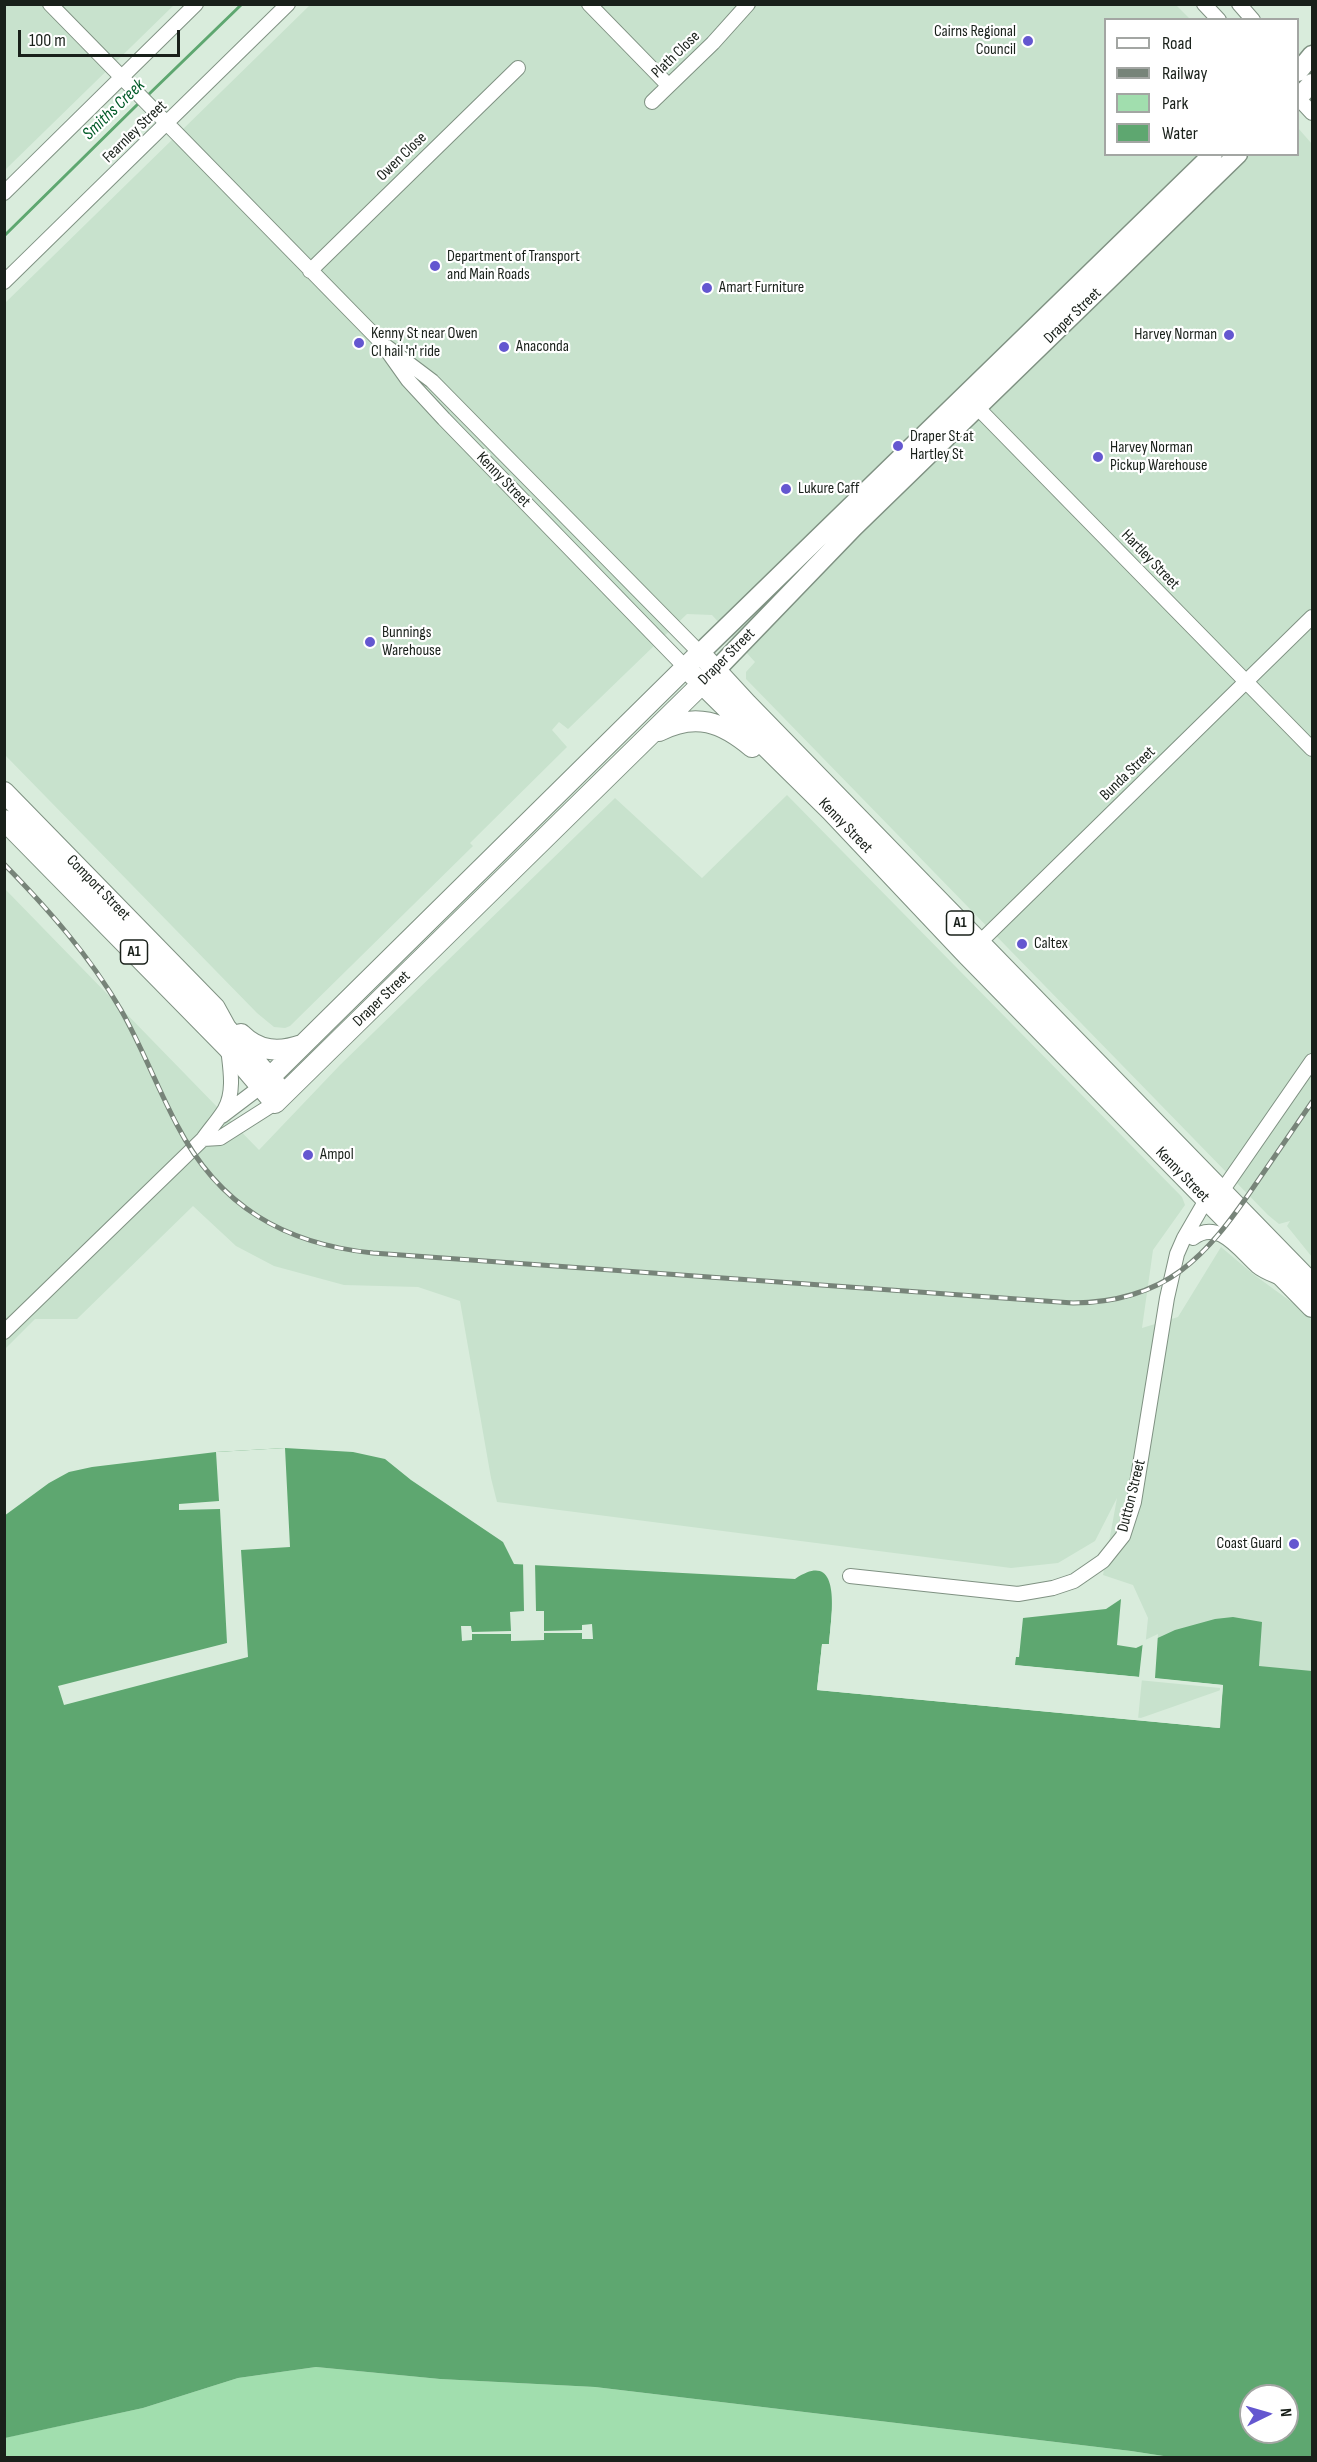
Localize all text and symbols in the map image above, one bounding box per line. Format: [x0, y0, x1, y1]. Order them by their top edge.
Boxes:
scale bar [21, 18, 183, 56]
legend [1104, 18, 1299, 156]
place label: Cairns Regional Council [934, 22, 1016, 60]
street label: Plath Close [648, 27, 704, 83]
text: 100 m [29, 30, 66, 51]
text: Road [1162, 33, 1192, 54]
marker: Cairns Regional Council [1021, 34, 1035, 48]
text: Railway [1162, 63, 1207, 84]
water label: Smiths Creek [78, 75, 150, 145]
text: Park [1162, 93, 1188, 114]
street label: Fearnley Street [99, 97, 171, 167]
text: Water [1162, 123, 1198, 144]
street label: Owen Close [373, 128, 431, 186]
place label: Department of Transport and Main Roads [447, 247, 580, 285]
marker: Department of Transport and Main Roads [428, 259, 442, 273]
place label: Amart Furniture [719, 278, 804, 298]
marker: Amart Furniture [700, 281, 714, 295]
street label: Draper Street [1040, 284, 1106, 348]
place label: Kenny St near Owen Cl hail 'n' ride [371, 324, 478, 362]
place label: Harvey Norman [1134, 325, 1217, 345]
marker: Harvey Norman [1222, 328, 1236, 342]
marker: Kenny St near Owen Cl hail 'n' ride [352, 336, 366, 350]
place label: Anaconda [516, 337, 569, 357]
marker: Anaconda [497, 340, 511, 354]
place label: Draper St at Hartley St [910, 427, 974, 465]
place label: Harvey Norman Pickup Warehouse [1110, 438, 1207, 476]
marker: Draper St at Hartley St [891, 439, 905, 453]
street label: Kenny Street [472, 448, 534, 512]
marker: Harvey Norman Pickup Warehouse [1091, 450, 1105, 464]
place label: Lukure Caff [798, 479, 860, 499]
marker: Lukure Caff [779, 482, 793, 496]
street label: Hartley Street [1117, 526, 1183, 594]
place label: Bunnings Warehouse [382, 623, 441, 661]
street label: Draper Street [695, 625, 759, 689]
marker: Bunnings Warehouse [363, 635, 377, 649]
street label: Bunda Street [1096, 743, 1160, 805]
street label: Kenny Street [814, 794, 876, 858]
street label: Comport Street [62, 851, 134, 925]
road number: A1 [946, 911, 974, 935]
place label: Caltex [1034, 934, 1068, 954]
marker: Caltex [1015, 937, 1029, 951]
road number: A1 [120, 940, 148, 964]
street label: Draper Street [349, 967, 415, 1031]
street label: Kenny Street [1151, 1143, 1213, 1207]
place label: Ampol [320, 1145, 354, 1165]
marker: Ampol [301, 1148, 315, 1162]
street label: Dutton Street [1114, 1458, 1150, 1534]
place label: Coast Guard [1217, 1534, 1282, 1554]
marker: Coast Guard [1287, 1537, 1301, 1551]
north arrow [1239, 2384, 1299, 2444]
text: N [1276, 2407, 1295, 2418]

